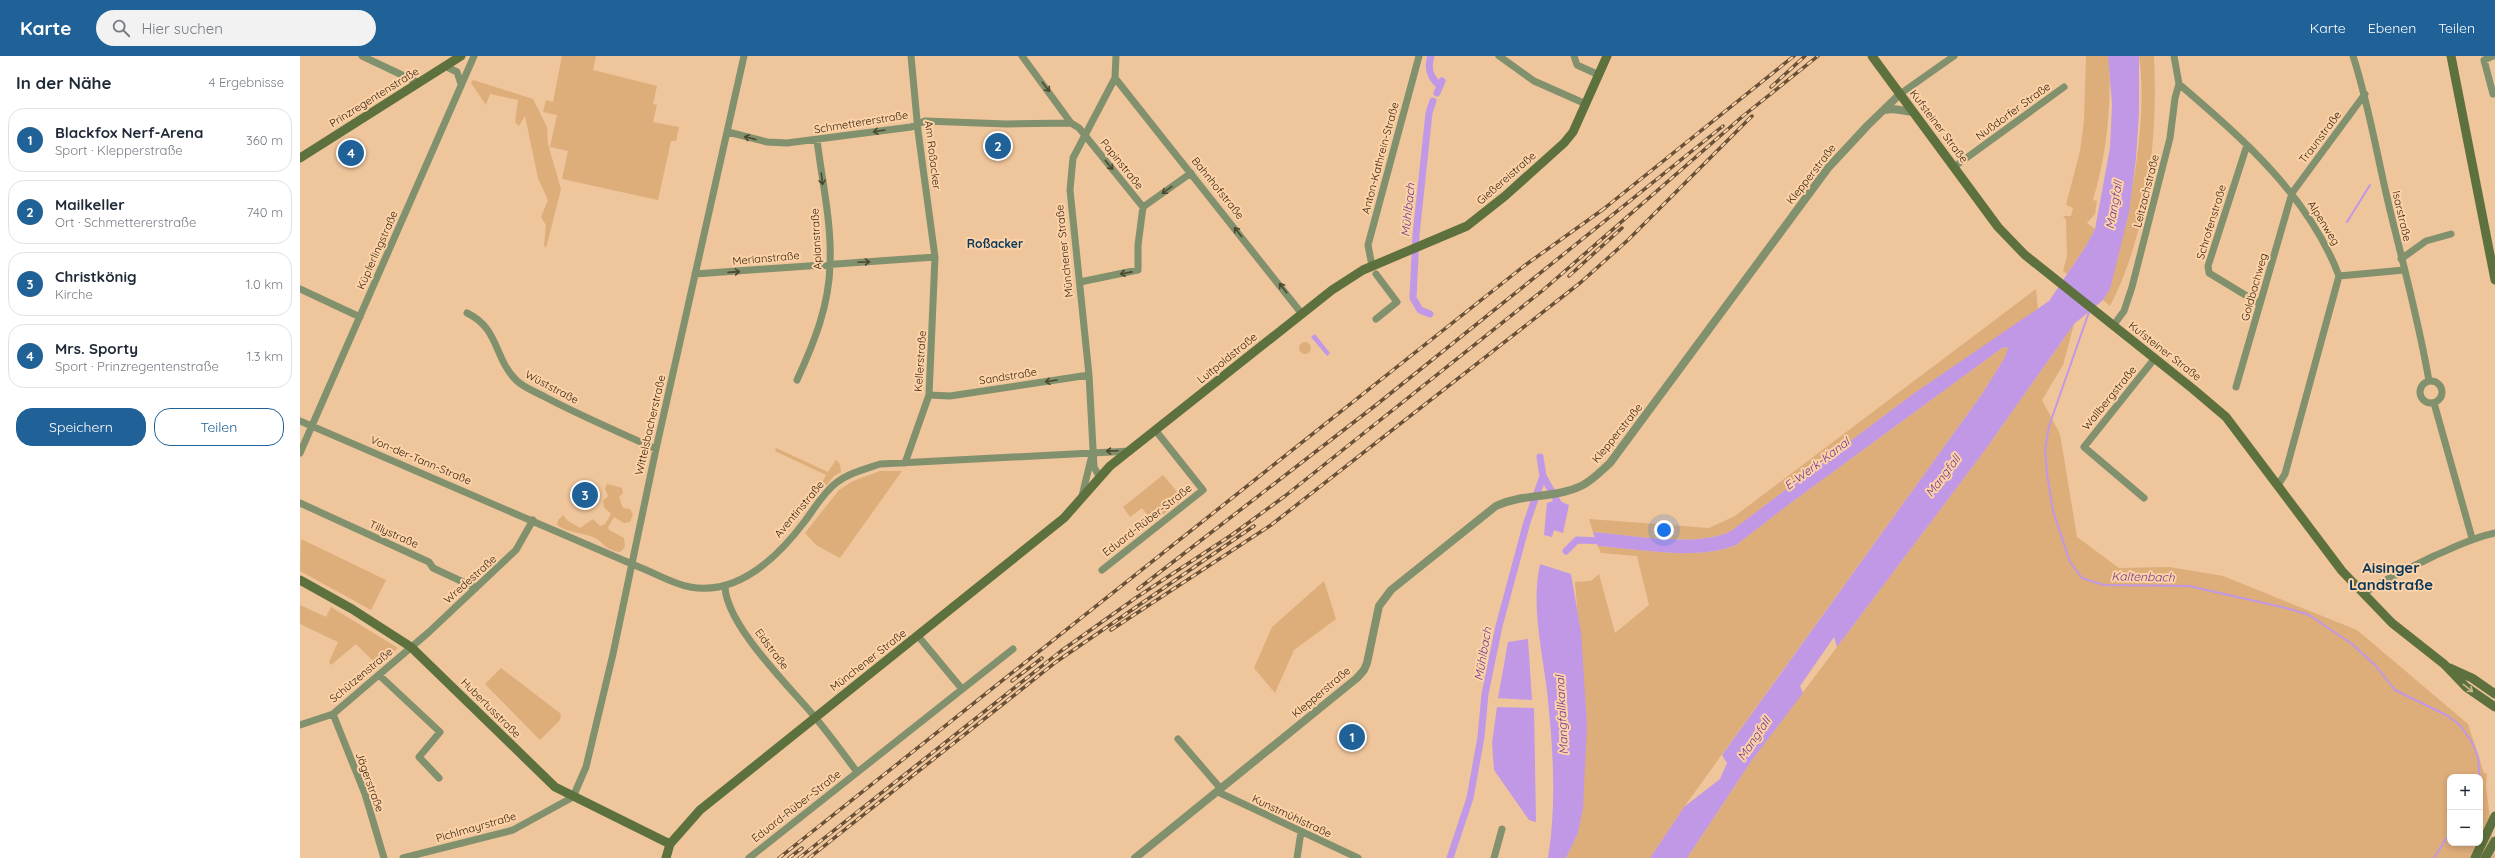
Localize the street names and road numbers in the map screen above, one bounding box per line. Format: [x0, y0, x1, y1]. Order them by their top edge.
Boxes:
street label: Prinzregentenstraße [327, 64, 421, 130]
street label: Nußdorfer Straße [1973, 79, 2053, 143]
street label: Kufsteiner Straße [1907, 87, 1971, 165]
street label: Anton-Kathrein-Straße [1358, 101, 1402, 215]
street label: Schmettererstraße [813, 108, 909, 136]
street label: Traunstraße [2296, 108, 2344, 166]
street label: Am Roßacker [922, 120, 944, 191]
street label: Papinstraße [1097, 136, 1147, 192]
street label: Klepperstraße [1783, 141, 1839, 207]
street label: Gießereistraße [1473, 148, 1539, 208]
street label: Leitzachstraße [2130, 153, 2162, 229]
street label: Bahnhofstraße [1189, 154, 1247, 222]
street label: Schrofenstraße [2193, 183, 2229, 261]
street label: Isarstraße [2389, 189, 2415, 243]
street label: Alpenweg [2305, 198, 2343, 248]
street label: Münchener Straße [1052, 204, 1076, 298]
street label: Küpferlingstraße [353, 208, 401, 292]
street label: Apianstraße [807, 208, 825, 270]
street label: Merianstraße [732, 248, 800, 268]
street label: Goldbachweg [2238, 251, 2270, 323]
street label: Kufsteiner Straße [2126, 318, 2204, 384]
street label: Kellerstraße [911, 330, 929, 392]
street label: Luitpoldstraße [1194, 330, 1260, 386]
street label: Wallbergstraße [2079, 363, 2139, 433]
street label: Sandstraße [978, 365, 1038, 387]
street label: Wüststraße [523, 367, 581, 407]
street label: Wittelsbacherstraße [632, 373, 668, 477]
street label: Klepperstraße [1589, 400, 1645, 466]
street label: Von-der-Tann-Straße [368, 432, 474, 488]
street label: Aventinstraße [771, 478, 827, 540]
street label: Eduard-Rüber-Straße [1100, 481, 1194, 559]
street label: Tillystraße [367, 517, 421, 551]
street label: Wredestraße [441, 552, 499, 606]
street label: Eidstraße [752, 626, 792, 672]
street label: Münchener Straße [827, 626, 909, 694]
street label: Schützenstraße [326, 644, 396, 706]
street label: Klepperstraße [1289, 663, 1353, 721]
street label: Hubertusstraße [458, 675, 524, 741]
street label: Jägerstraße [353, 750, 387, 814]
street label: Eduard-Rüber-Straße [749, 767, 843, 845]
street label: Kunstmühlstraße [1250, 791, 1334, 841]
street label: Pichlmayrstraße [434, 809, 518, 845]

